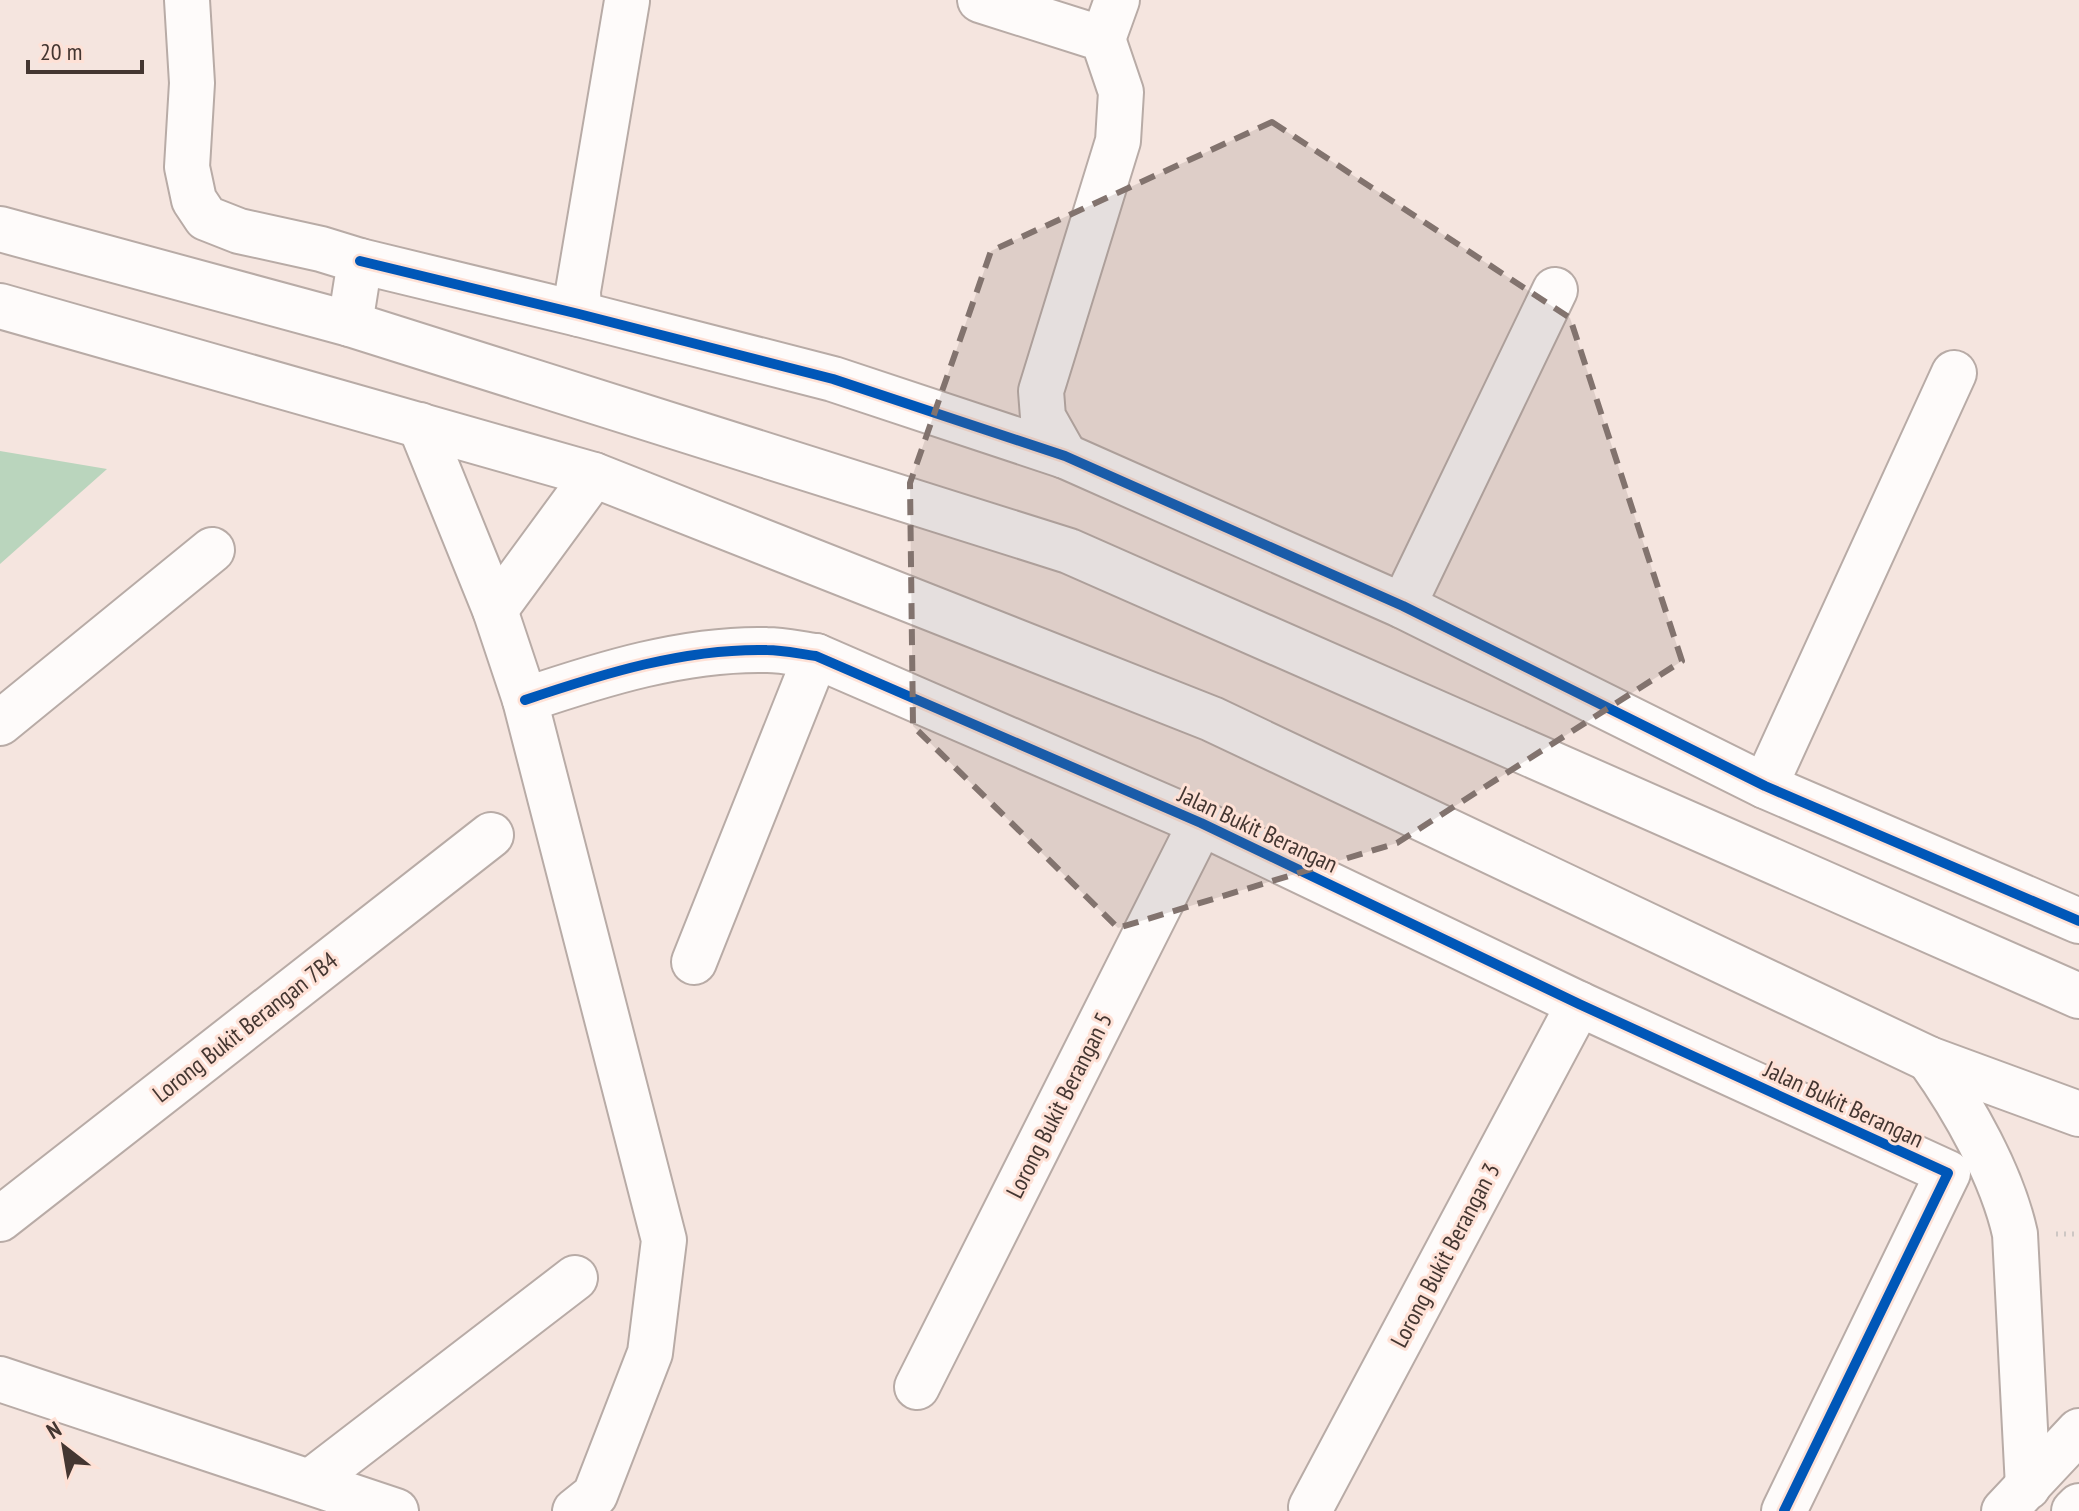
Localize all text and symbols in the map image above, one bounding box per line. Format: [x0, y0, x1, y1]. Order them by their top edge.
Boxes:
scale bar [28, 24, 142, 74]
text: 20 m [40, 36, 82, 67]
street label: Jalan Bukit Berangan [1172, 778, 1343, 880]
street label: Lorong Bukit Berangan 7B4 [146, 945, 344, 1109]
street label: Lorong Bukit Berangan 5 [999, 1007, 1119, 1203]
street label: Jalan Bukit Berangan [1758, 1053, 1929, 1155]
street label: Lorong Bukit Berangan 3 [1383, 1157, 1507, 1353]
north arrow [24, 1407, 104, 1487]
text: N [41, 1415, 66, 1445]

